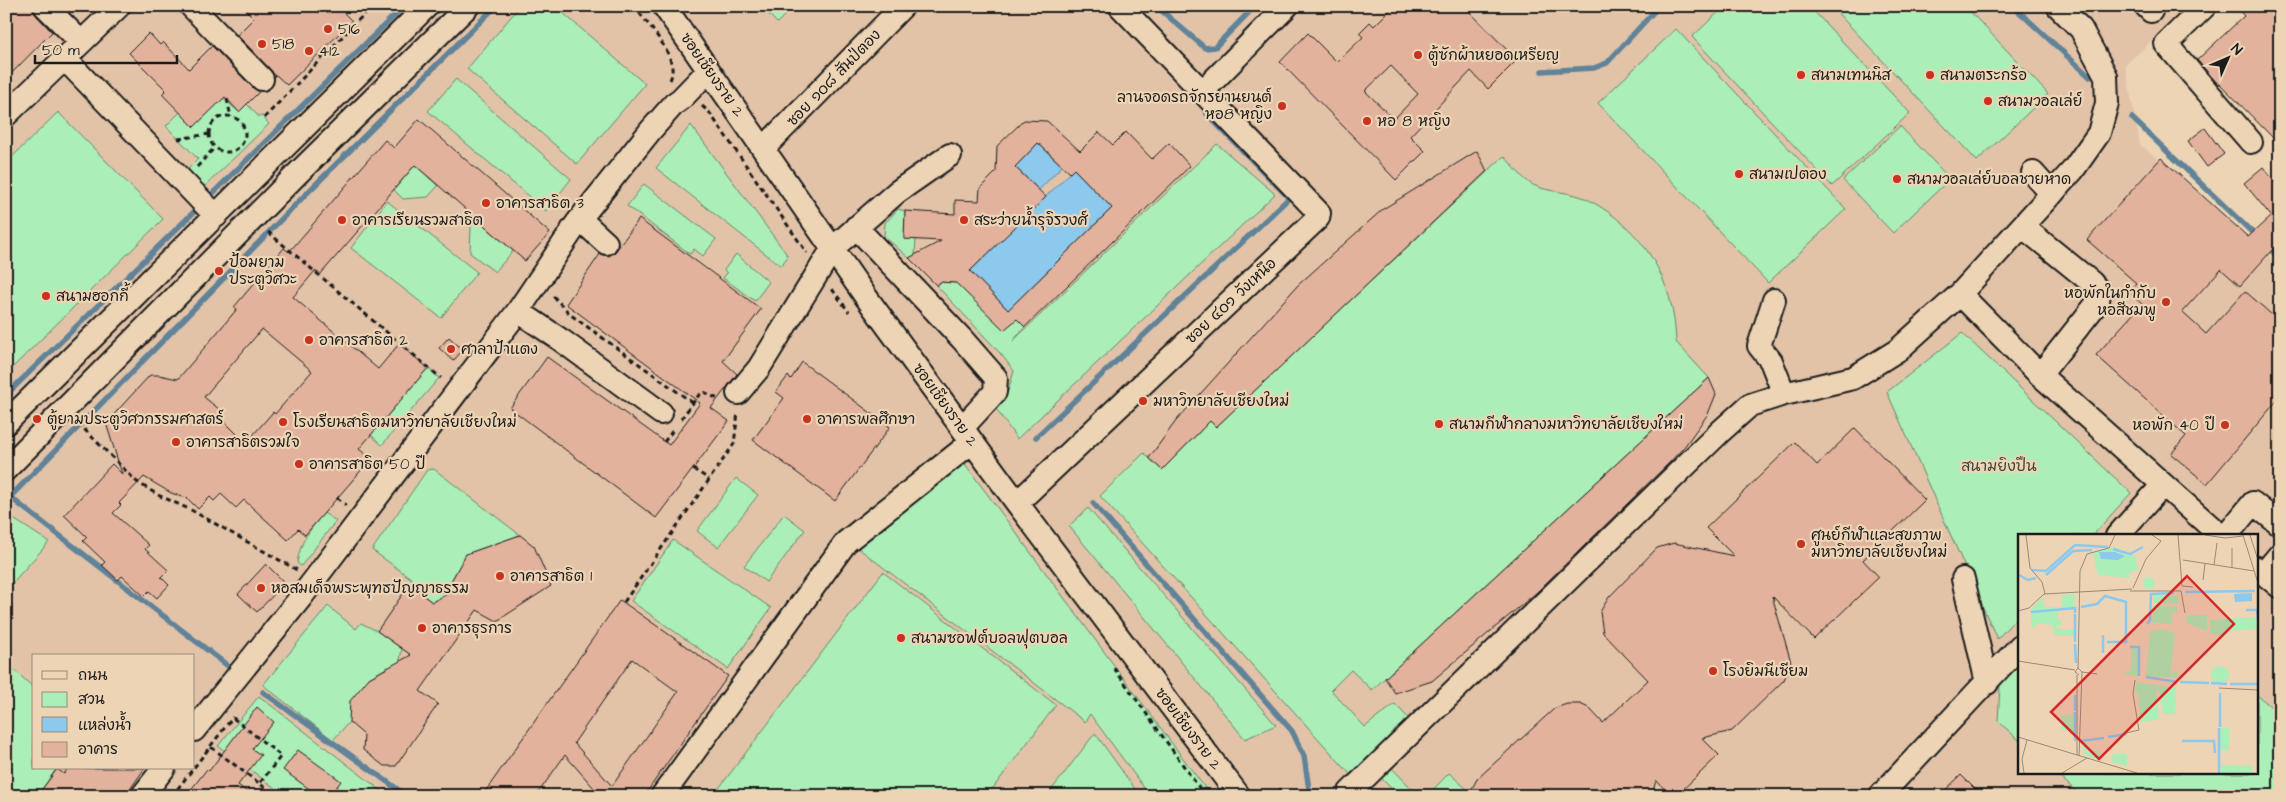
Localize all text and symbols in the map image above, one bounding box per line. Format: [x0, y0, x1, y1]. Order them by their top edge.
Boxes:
place label: 516 [338, 19, 361, 40]
marker: 516 [322, 23, 334, 35]
street label: ซอย ๑๐๘ สันป่ตอง [782, 25, 886, 131]
street label: ซอยเชียงราย 2 [675, 29, 749, 122]
scale bar [35, 32, 178, 64]
north arrow [2204, 32, 2254, 82]
place label: 518 [272, 34, 295, 55]
marker: 518 [256, 38, 268, 50]
text: N [2226, 39, 2247, 60]
text: 50 m [42, 40, 80, 61]
place label: 412 [319, 41, 340, 62]
marker: 412 [303, 45, 315, 57]
place label: ตู้ซักผ้าหยอดเหรียญ [1428, 45, 1559, 66]
marker: ตู้ซักผ้าหยอดเหรียญ [1412, 49, 1424, 61]
place label: สนามเทนนิส [1811, 65, 1893, 86]
place label: สนามตระกร้อ [1940, 65, 2027, 86]
marker: สนามเทนนิส [1795, 69, 1807, 81]
marker: สนามตระกร้อ [1924, 69, 1936, 81]
place label: ลานจอดรถจักรยานยนต์ หอ8 หญิง [1117, 87, 1272, 125]
place label: สนามวอลเล่ย์ [1998, 91, 2082, 112]
marker: สนามวอลเล่ย์ [1982, 95, 1994, 107]
marker: ลานจอดรถจักรยานยนต์ หอ8 หญิง [1276, 100, 1288, 112]
place label: หอ 8 หญิง [1377, 111, 1450, 132]
marker: หอ 8 หญิง [1361, 115, 1373, 127]
place label: สนามเปตอง [1749, 164, 1827, 185]
marker: สนามเปตอง [1733, 168, 1745, 180]
place label: สนามวอลเล่ย์บอลชายหาด [1907, 169, 2071, 190]
marker: สนามวอลเล่ย์บอลชายหาด [1891, 173, 1903, 185]
place label: อาคารสาธิต 3 [496, 193, 584, 214]
marker: อาคารสาธิต 3 [480, 197, 492, 209]
place label: สระว่ายน้ำรุจิรวงศ์ [974, 206, 1088, 231]
place label: อาคารเรียนรวมสาธิต [352, 210, 483, 231]
marker: อาคารเรียนรวมสาธิต [336, 214, 348, 226]
marker: สระว่ายน้ำรุจิรวงศ์ [958, 214, 970, 226]
place label: ป้อมยาม ประตูวิศวะ [229, 252, 297, 290]
street label: ซอย ๔๐๑ วังเหนึอ [1181, 253, 1281, 349]
marker: ป้อมยาม ประตูวิศวะ [213, 265, 225, 277]
place label: สนามฮอกกี้ [56, 282, 131, 307]
place label: หอพักในกำกับ หอสีชมพู [2064, 283, 2156, 321]
marker: สนามฮอกกี้ [40, 290, 52, 302]
marker: หอพักในกำกับ หอสีชมพู [2160, 296, 2172, 308]
place label: อาคารสาธิต 2 [319, 330, 408, 351]
marker: อาคารสาธิต 2 [303, 334, 315, 346]
place label: ศาลาป้าแตง [461, 339, 538, 360]
marker: ศาลาป้าแตง [445, 343, 457, 355]
street label: ซอยเชียงราย 2 [908, 359, 983, 451]
place label: มหาวิทยาลัยเชียงใหม่ [1153, 391, 1289, 412]
marker: มหาวิทยาลัยเชียงใหม่ [1137, 395, 1149, 407]
place label: ตู้ยามประตูวิศวกรรมศาสตร์ [47, 409, 224, 430]
place label: อาคารพลศึกษา [817, 409, 915, 430]
place label: โรงเรียนสาธิตมหาวิทยาลัยเชียงใหม่ [293, 412, 517, 433]
marker: ตู้ยามประตูวิศวกรรมศาสตร์ [31, 413, 43, 425]
marker: อาคารพลศึกษา [801, 413, 813, 425]
place label: สนามกีฬากลางมหาวิทยาลัยเชียงใหม่ [1449, 414, 1683, 435]
place label: หอพัก 40 ปี [2132, 415, 2215, 436]
marker: โรงเรียนสาธิตมหาวิทยาลัยเชียงใหม่ [277, 416, 289, 428]
marker: สนามกีฬากลางมหาวิทยาลัยเชียงใหม่ [1433, 418, 1445, 430]
marker: หอพัก 40 ปี [2219, 419, 2231, 431]
place label: อาคารสาธิตรวมใจ [186, 432, 300, 453]
marker: อาคารสาธิตรวมใจ [170, 436, 182, 448]
place label: อาคารสาธิต 50 ปี [309, 454, 426, 475]
park label: สนามยิงปืน [1961, 456, 2037, 477]
marker: อาคารสาธิต 50 ปี [293, 458, 305, 470]
place label: ศูนย์กีฬาและสุขภาพ มหาวิทยาลัยเชียงใหม่ [1811, 525, 1947, 563]
inset map [2018, 534, 2258, 774]
marker: ศูนย์กีฬาและสุขภาพ มหาวิทยาลัยเชียงใหม่ [1795, 538, 1807, 550]
place label: อาคารสาธิต 1 [510, 566, 592, 587]
marker: อาคารสาธิต 1 [494, 570, 506, 582]
place label: หอสมเด็จพระพุทธปัญญาธรรม [271, 578, 469, 599]
marker: หอสมเด็จพระพุทธปัญญาธรรม [255, 582, 267, 594]
place label: อาคารธุรการ [432, 618, 512, 639]
marker: อาคารธุรการ [416, 622, 428, 634]
place label: สนามซอฟต์บอลฟุตบอล [911, 628, 1068, 649]
marker: สนามซอฟต์บอลฟุตบอล [895, 632, 907, 644]
legend [32, 654, 195, 770]
place label: โรงยิมนีเซียม [1723, 661, 1808, 682]
text: ถนน [78, 665, 107, 686]
marker: โรงยิมนีเซียม [1707, 665, 1719, 677]
street label: ซอยเชียงราย 2 [1150, 683, 1226, 775]
text: สวน [78, 689, 105, 710]
text: แหล่งน้ำ [78, 711, 132, 736]
text: อาคาร [78, 739, 118, 760]

